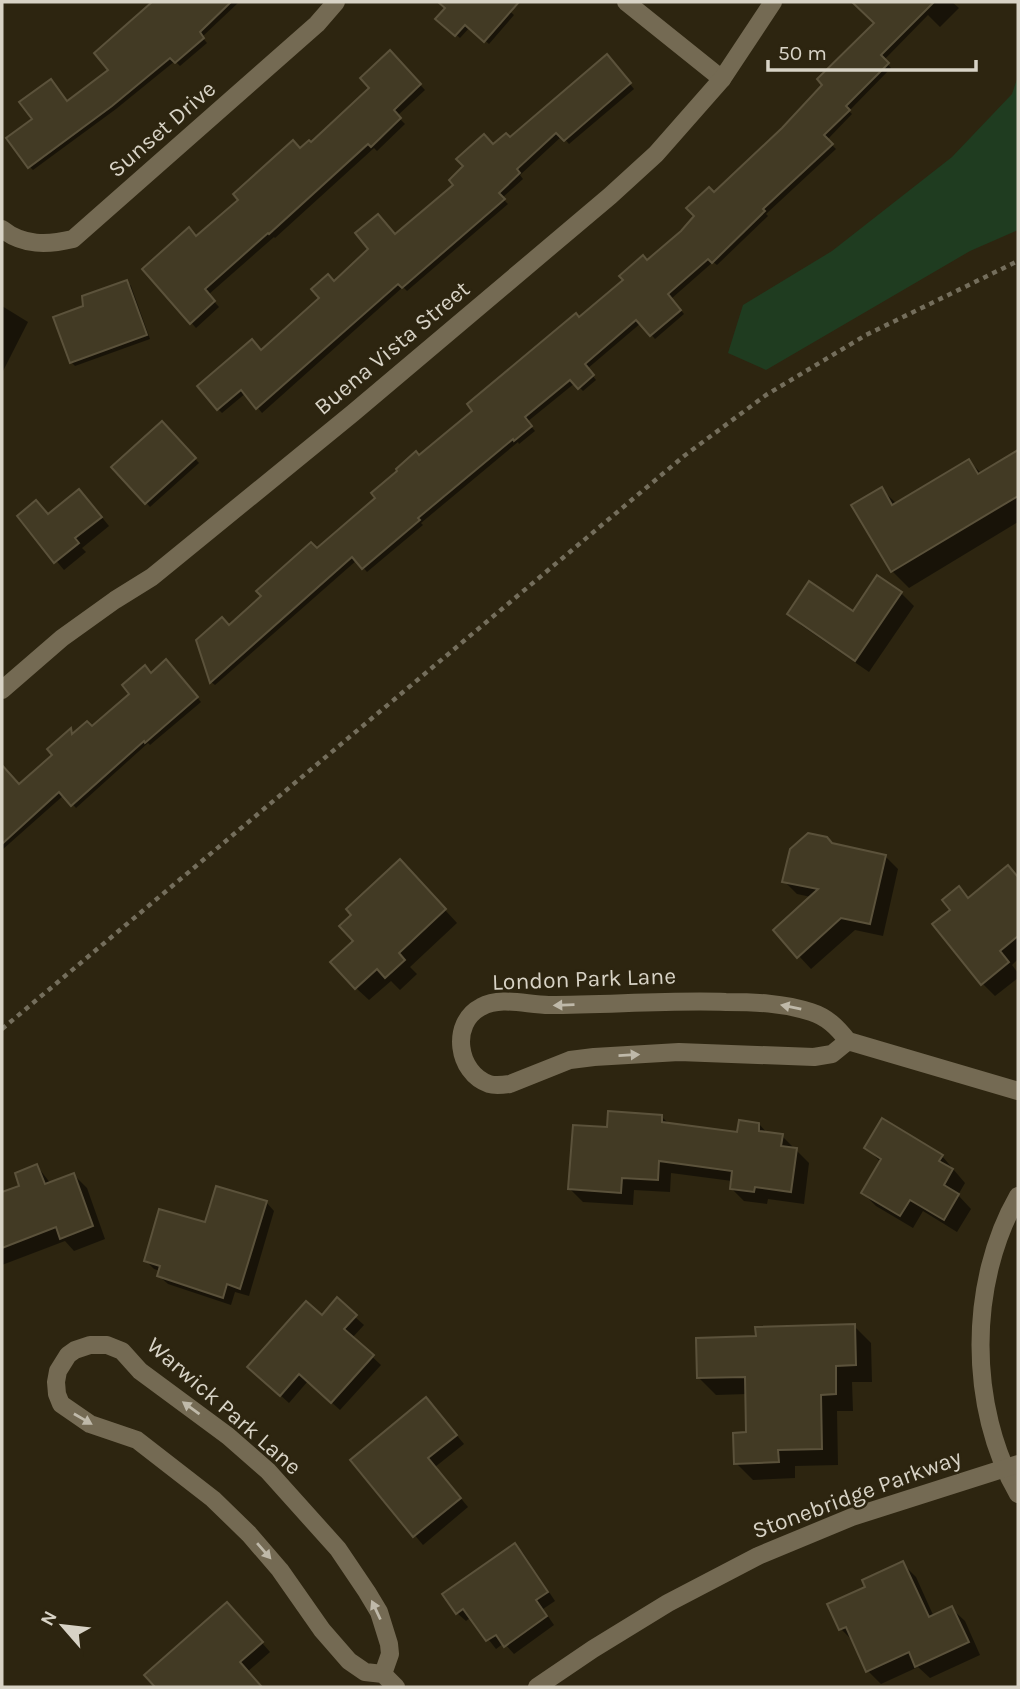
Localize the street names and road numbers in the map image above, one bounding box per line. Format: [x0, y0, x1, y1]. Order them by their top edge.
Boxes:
street label: Sunset Drive [103, 75, 221, 183]
street label: Buena Vista Street [309, 275, 475, 421]
street label: London Park Lane [492, 962, 676, 996]
street label: Warwick Park Lane [141, 1332, 307, 1480]
street label: Stonebridge Parkway [749, 1444, 965, 1544]

